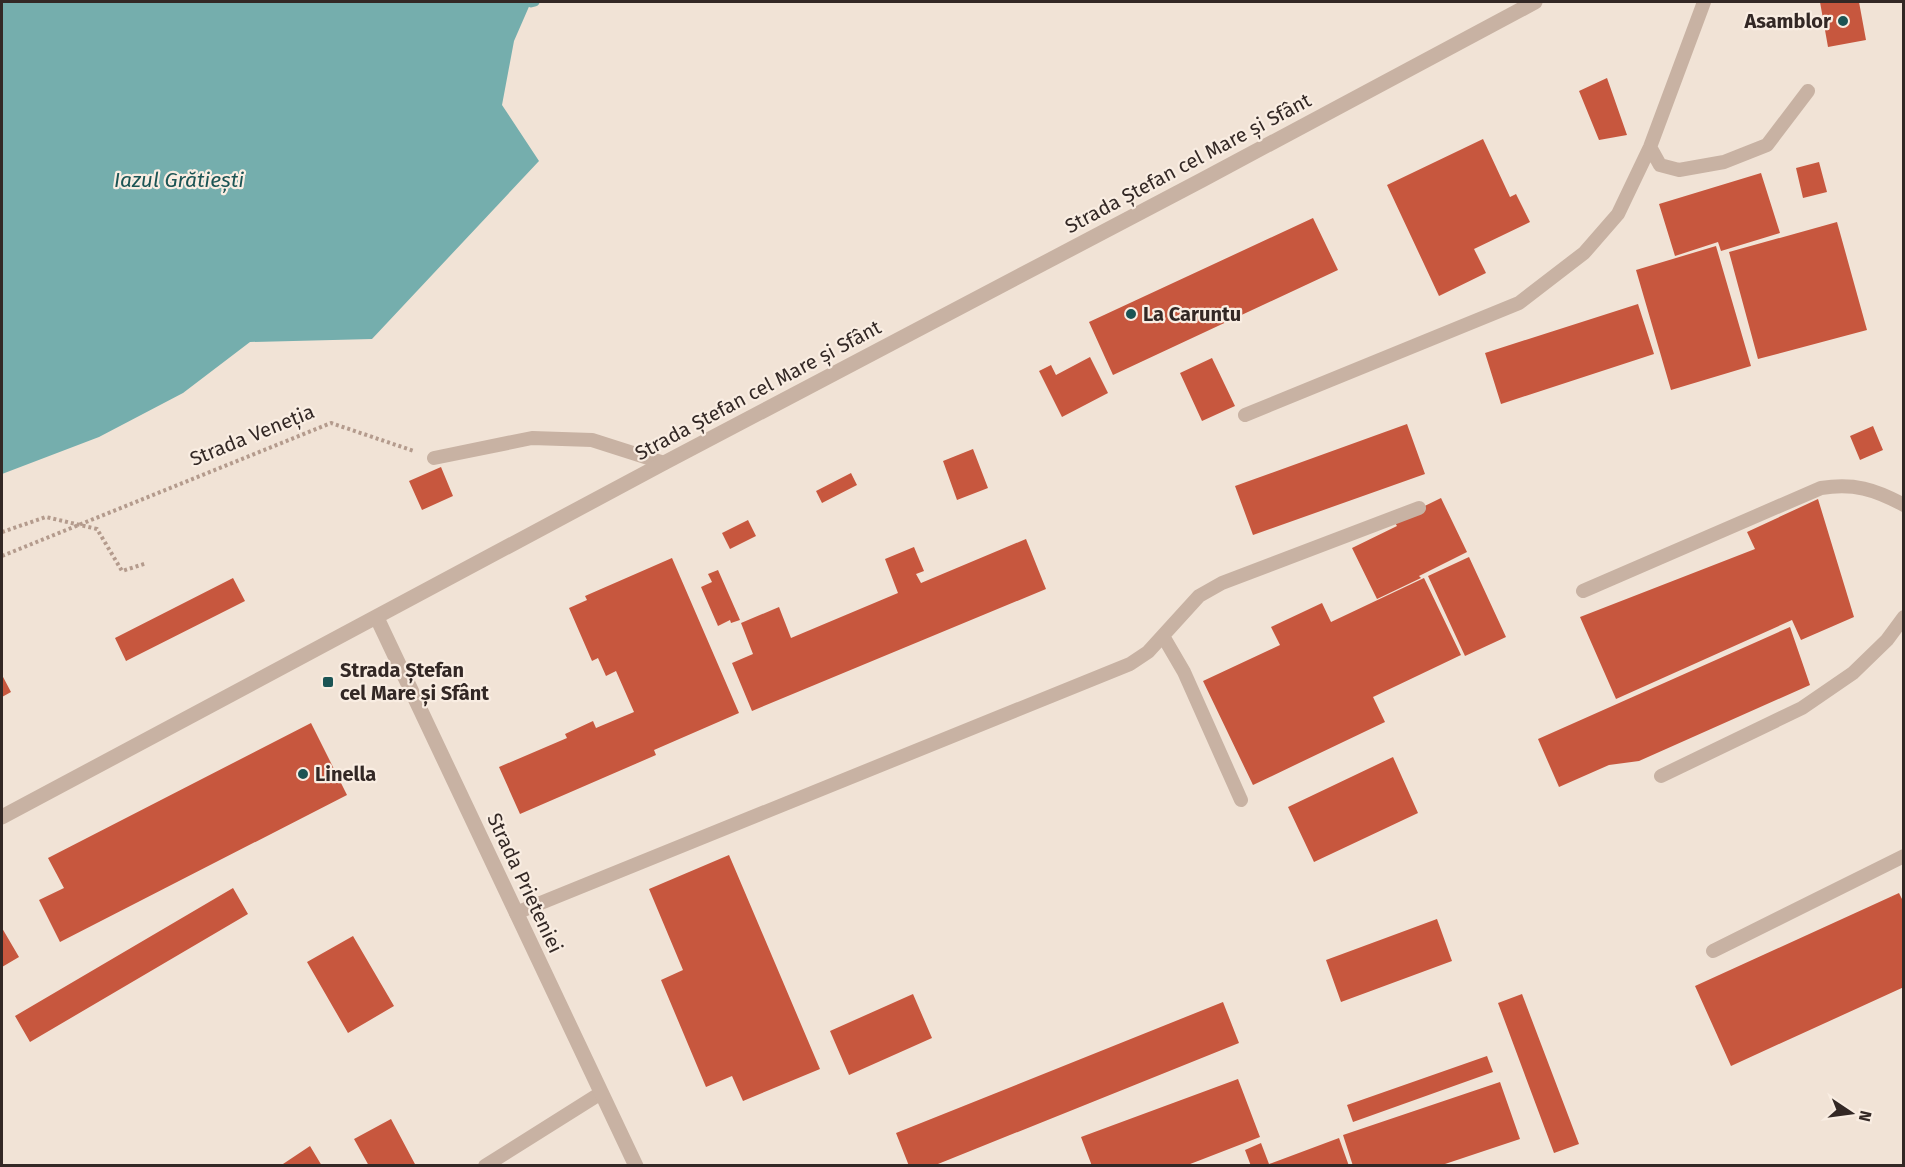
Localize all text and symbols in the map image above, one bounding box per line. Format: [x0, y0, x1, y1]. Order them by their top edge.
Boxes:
place label: Asamblor [1743, 9, 1832, 33]
marker: Asamblor [1836, 14, 1850, 28]
street label: Strada Ștefan cel Mare și Sfânt [1061, 87, 1316, 239]
water label: Iazul Grătiești [114, 167, 244, 193]
place label: La Caruntu [1143, 302, 1241, 326]
marker: La Caruntu [1124, 307, 1138, 321]
street label: Strada Ștefan cel Mare și Sfânt [631, 314, 886, 466]
street label: Strada Veneția [186, 399, 318, 472]
place label: Strada Ștefan cel Mare și Sfânt [340, 658, 489, 707]
marker: Strada Ștefan cel Mare și Sfânt [321, 675, 335, 689]
place label: Linella [315, 762, 376, 786]
marker: Linella [296, 767, 310, 781]
street label: Strada Prieteniei [482, 809, 568, 957]
north arrow [1821, 1083, 1881, 1143]
text: N [1855, 1109, 1876, 1124]

